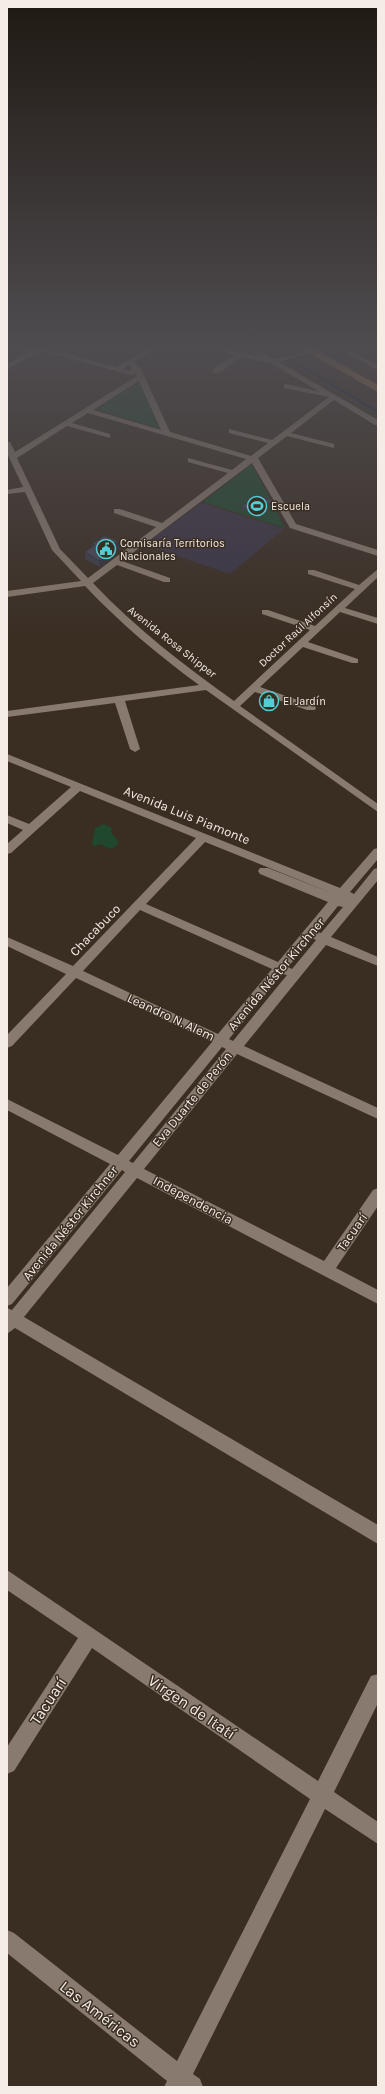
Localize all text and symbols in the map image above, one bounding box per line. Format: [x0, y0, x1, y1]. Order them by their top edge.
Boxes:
sports icon: Escuela [246, 495, 268, 517]
place label: Escuela [271, 500, 310, 513]
place label: Comisaría Territorios Nacionales [120, 537, 225, 563]
public building icon: Comisaría Territorios Nacionales [95, 538, 117, 560]
street label: Doctor Raúl Alfonsín [256, 590, 340, 670]
street label: Avenida Rosa Shipper [125, 603, 219, 681]
shop icon: El Jardín [258, 690, 280, 712]
place label: El Jardín [283, 695, 326, 708]
street label: Avenida Luis Piamonte [122, 783, 253, 847]
street label: Chacabuco [67, 901, 123, 959]
street label: Avenida Néstor Kirchner [224, 914, 328, 1033]
street label: Leandro N. Alem [125, 990, 217, 1044]
street label: Eva Duarte de Perón [149, 1048, 235, 1150]
street label: Avenida Néstor Kirchner [19, 1163, 121, 1283]
street label: Independencia [151, 1173, 235, 1227]
street label: Tacuarí [334, 1210, 371, 1254]
street label: Virgen de Itatí [145, 1671, 240, 1743]
street label: Tacuarí [26, 1674, 70, 1728]
street label: Las Américas [56, 1977, 144, 2051]

